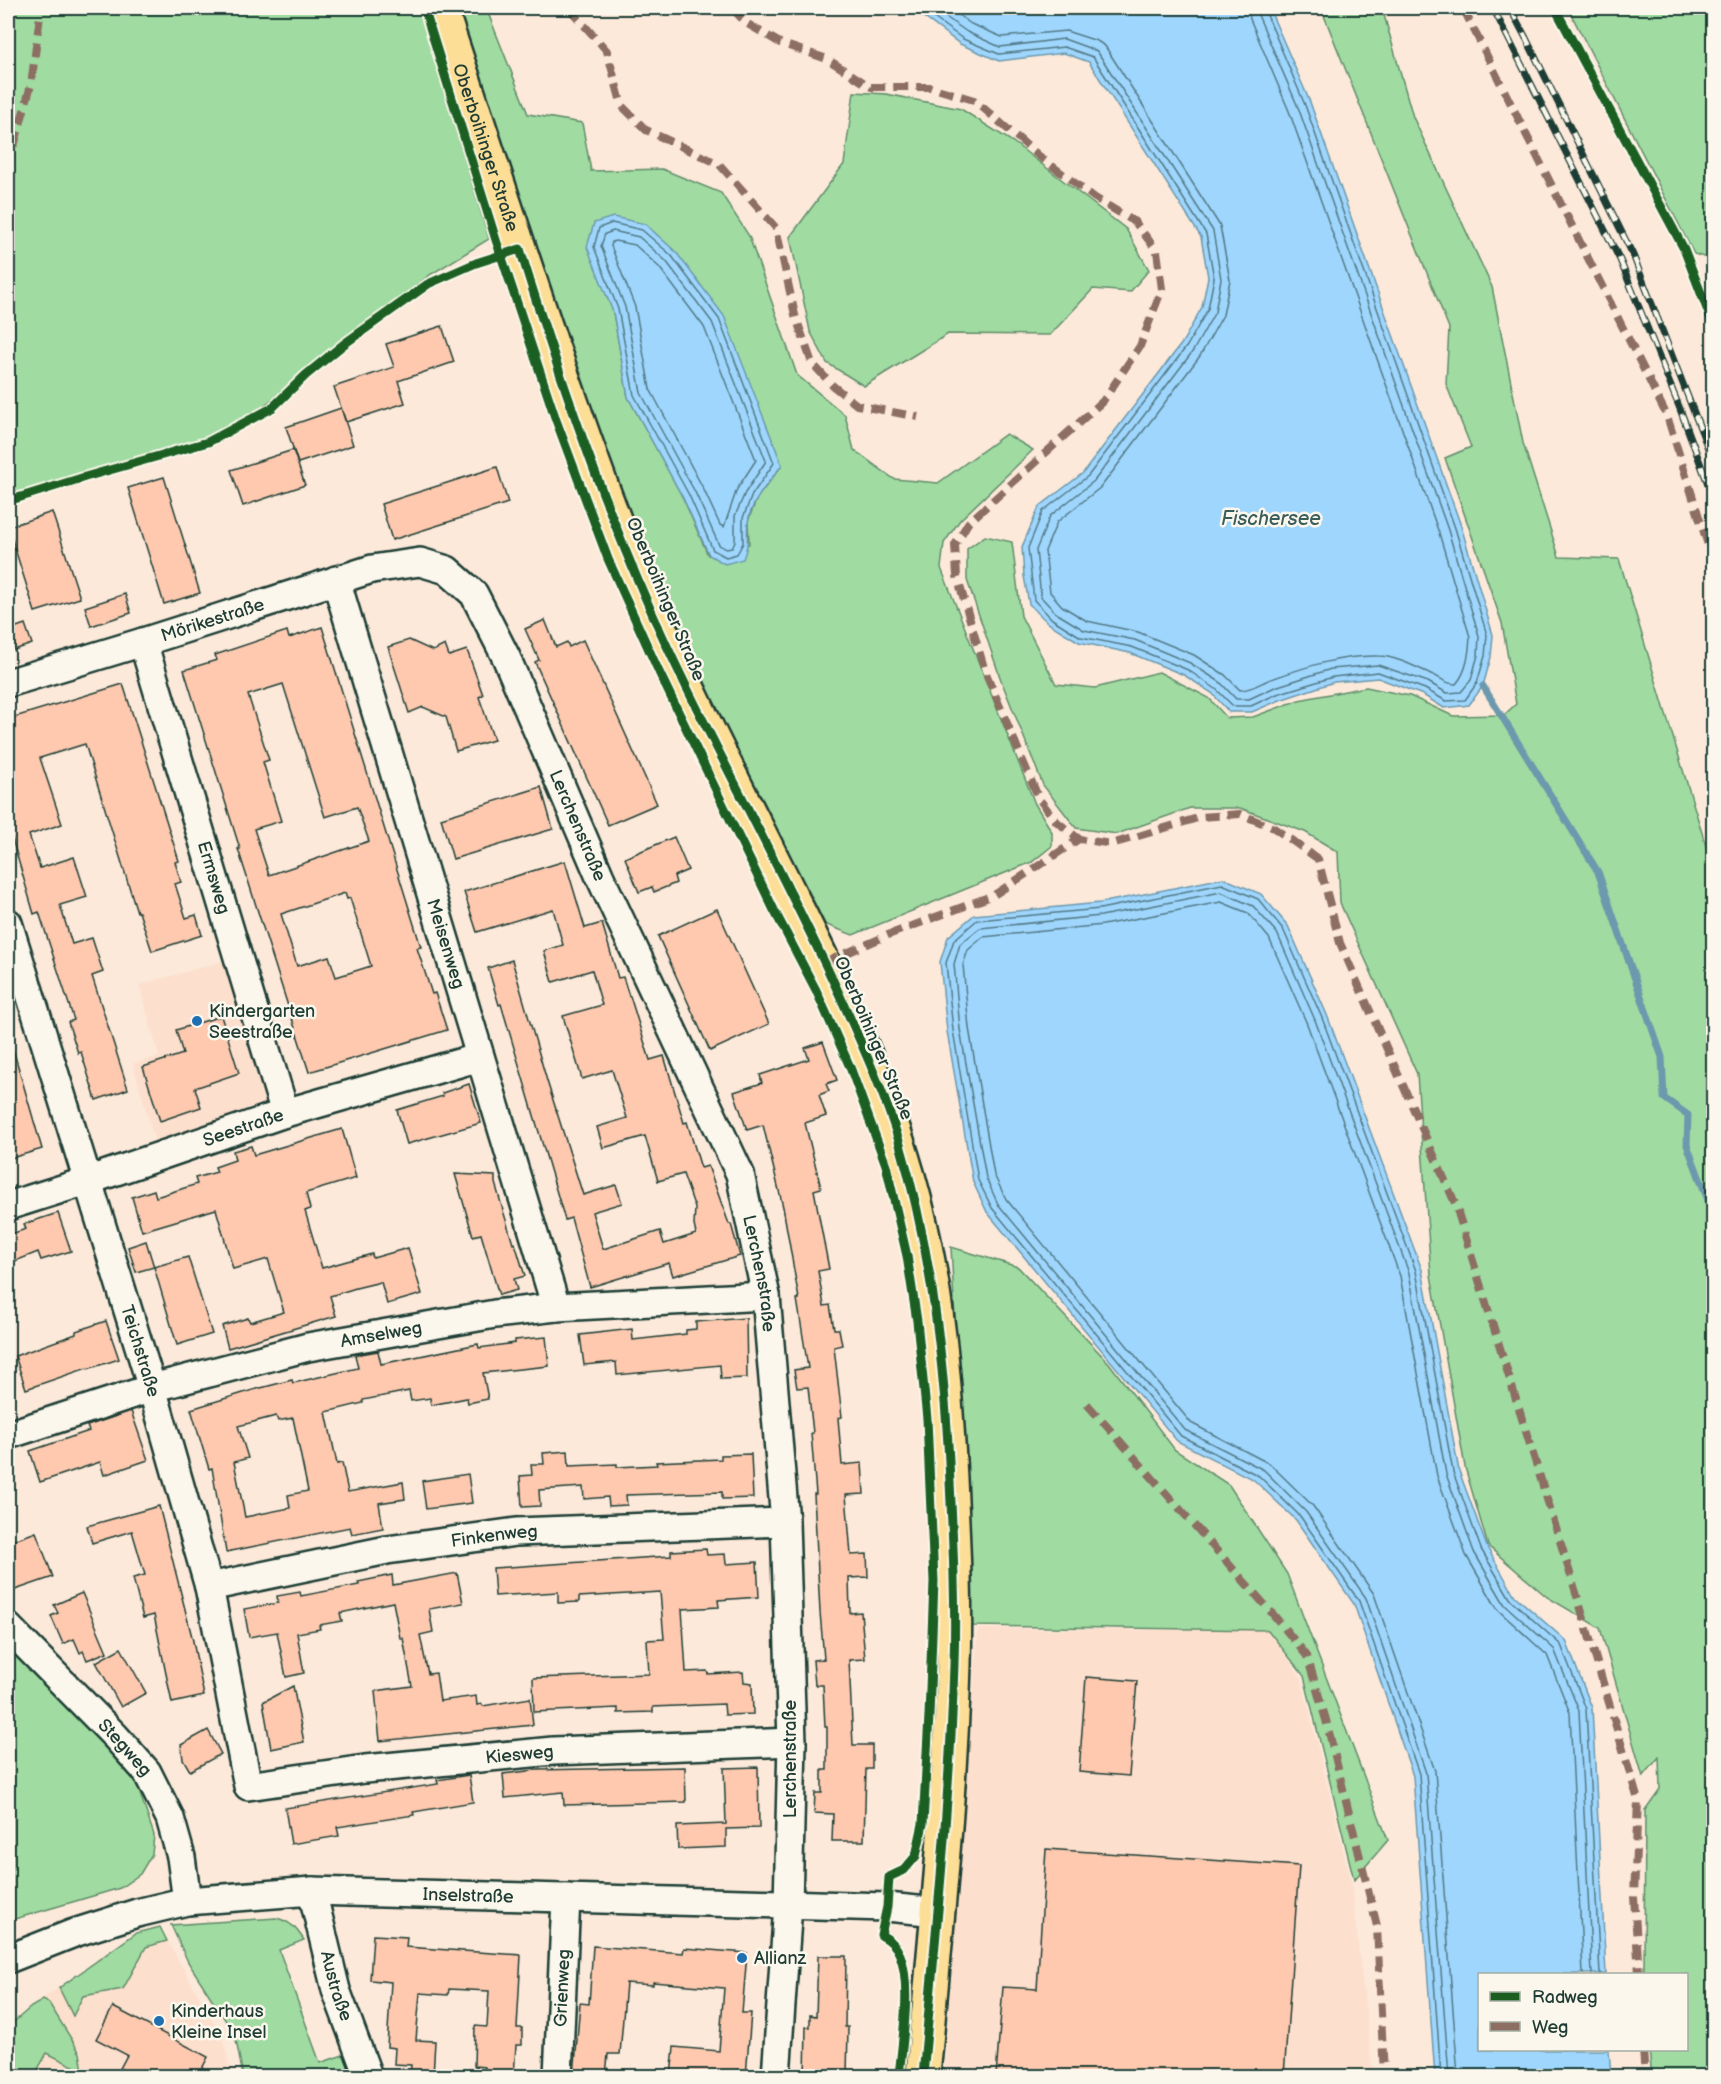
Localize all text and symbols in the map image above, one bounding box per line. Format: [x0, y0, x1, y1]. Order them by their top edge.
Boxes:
street label: Oberboihinger Straße [448, 61, 523, 235]
water label: Fischersee [1221, 507, 1321, 531]
street label: Oberboihinger Straße [622, 514, 710, 684]
street label: Mörikestraße [158, 594, 267, 647]
street label: Lerchenstraße [545, 767, 611, 885]
street label: Ermsweg [193, 839, 234, 917]
street label: Meisenweg [422, 896, 469, 991]
street label: Oberboihinger Straße [830, 953, 918, 1123]
place label: Kindergarten Seestraße [209, 1001, 315, 1043]
marker: Kindergarten Seestraße [190, 1014, 204, 1028]
street label: Seestraße [200, 1104, 287, 1151]
street label: Lerchenstraße [738, 1213, 779, 1333]
street label: Teichstraße [116, 1303, 164, 1400]
street label: Amselweg [339, 1317, 424, 1352]
street label: Finkenweg [450, 1521, 538, 1552]
street label: Lerchenstraße [780, 1699, 801, 1818]
street label: Stegweg [93, 1715, 156, 1781]
street label: Kiesweg [484, 1741, 555, 1768]
street label: Inselstraße [422, 1884, 514, 1908]
place label: Allianz [754, 1948, 807, 1969]
street label: Austraße [316, 1949, 357, 2024]
street label: Grienweg [550, 1949, 575, 2028]
marker: Allianz [735, 1951, 749, 1965]
legend [1478, 1973, 1688, 2051]
text: Radweg [1532, 1987, 1598, 2008]
place label: Kinderhaus Kleine Insel [171, 2001, 266, 2043]
marker: Kinderhaus Kleine Insel [152, 2014, 166, 2028]
text: Weg [1532, 2017, 1568, 2038]

